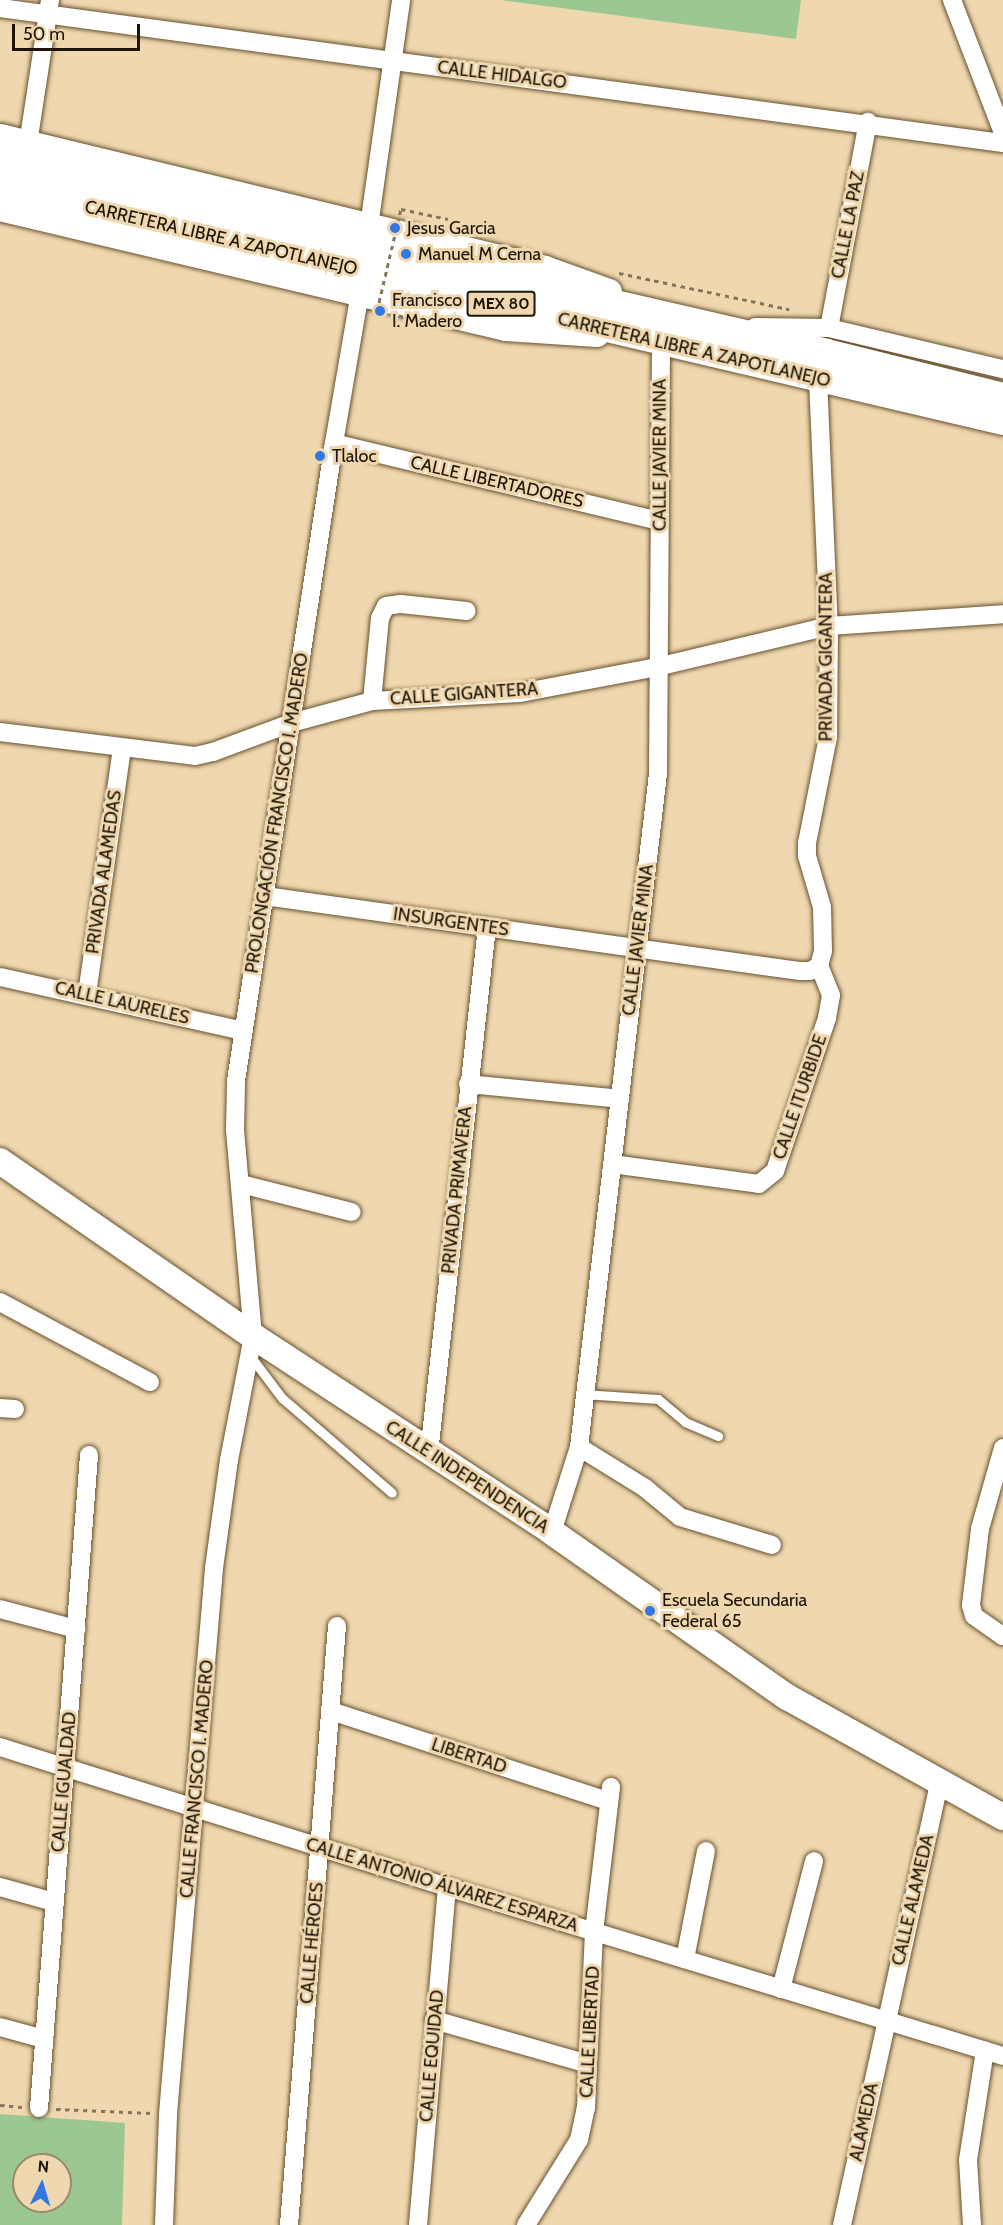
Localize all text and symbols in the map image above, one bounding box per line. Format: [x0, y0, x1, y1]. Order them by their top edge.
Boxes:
scale bar [15, 12, 142, 50]
text: 50 m [23, 23, 65, 45]
street label: CALLE HIDALGO [436, 56, 568, 94]
street label: CALLE LA PAZ [827, 169, 869, 281]
street label: CARRETERA LIBRE A ZAPOTLANEJO [83, 196, 359, 280]
place label: Jesus Garcia [407, 217, 496, 239]
marker: Jesus Garcia [388, 221, 402, 235]
place label: Manuel M Cerna [418, 243, 541, 265]
marker: Manuel M Cerna [399, 247, 413, 261]
place label: Francisco I. Madero [392, 290, 462, 332]
road number: MEX 80 [466, 291, 536, 317]
marker: Francisco I. Madero [373, 304, 387, 318]
street label: CARRETERA LIBRE A ZAPOTLANEJO [556, 308, 832, 392]
street label: CALLE JAVIER MINA [649, 379, 671, 531]
place label: Tlaloc [332, 445, 377, 467]
marker: Tlaloc [313, 449, 327, 463]
street label: CALLE LIBERTADORES [408, 452, 586, 512]
street label: PRIVADA GIGANTERA [815, 573, 837, 741]
street label: PROLONGACIÓN FRANCISCO I. MADERO [241, 651, 313, 975]
street label: CALLE GIGANTERA [389, 678, 539, 710]
street label: PRIVADA ALAMEDAS [82, 789, 126, 955]
street label: CALLE JAVIER MINA [618, 863, 658, 1017]
street label: INSURGENTES [392, 903, 510, 941]
street label: CALLE LAURELES [53, 977, 191, 1029]
street label: CALLE ITURBIDE [769, 1032, 831, 1162]
street label: PRIVADA PRIMAVERA [437, 1105, 477, 1275]
street label: CALLE INDEPENDENCIA [381, 1416, 553, 1538]
place label: Escuela Secundaria Federal 65 [662, 1590, 807, 1632]
marker: Escuela Secundaria Federal 65 [643, 1604, 657, 1618]
street label: CALLE FRANCISCO I. MADERO [176, 1659, 218, 1899]
street label: CALLE IGUALDAD [47, 1711, 81, 1853]
street label: LIBERTAD [429, 1734, 509, 1778]
street label: CALLE ALAMEDA [887, 1832, 939, 1968]
street label: CALLE ANTONIO ÁLVAREZ ESPARZA [303, 1833, 581, 1937]
street label: CALLE HÉROES [296, 1881, 328, 2005]
street label: CALLE LIBERTAD [576, 1966, 604, 2098]
street label: CALLE EQUIDAD [415, 1989, 449, 2123]
street label: ALAMEDA [845, 2081, 883, 2163]
north arrow [12, 2153, 72, 2213]
text: N [37, 2157, 50, 2177]

